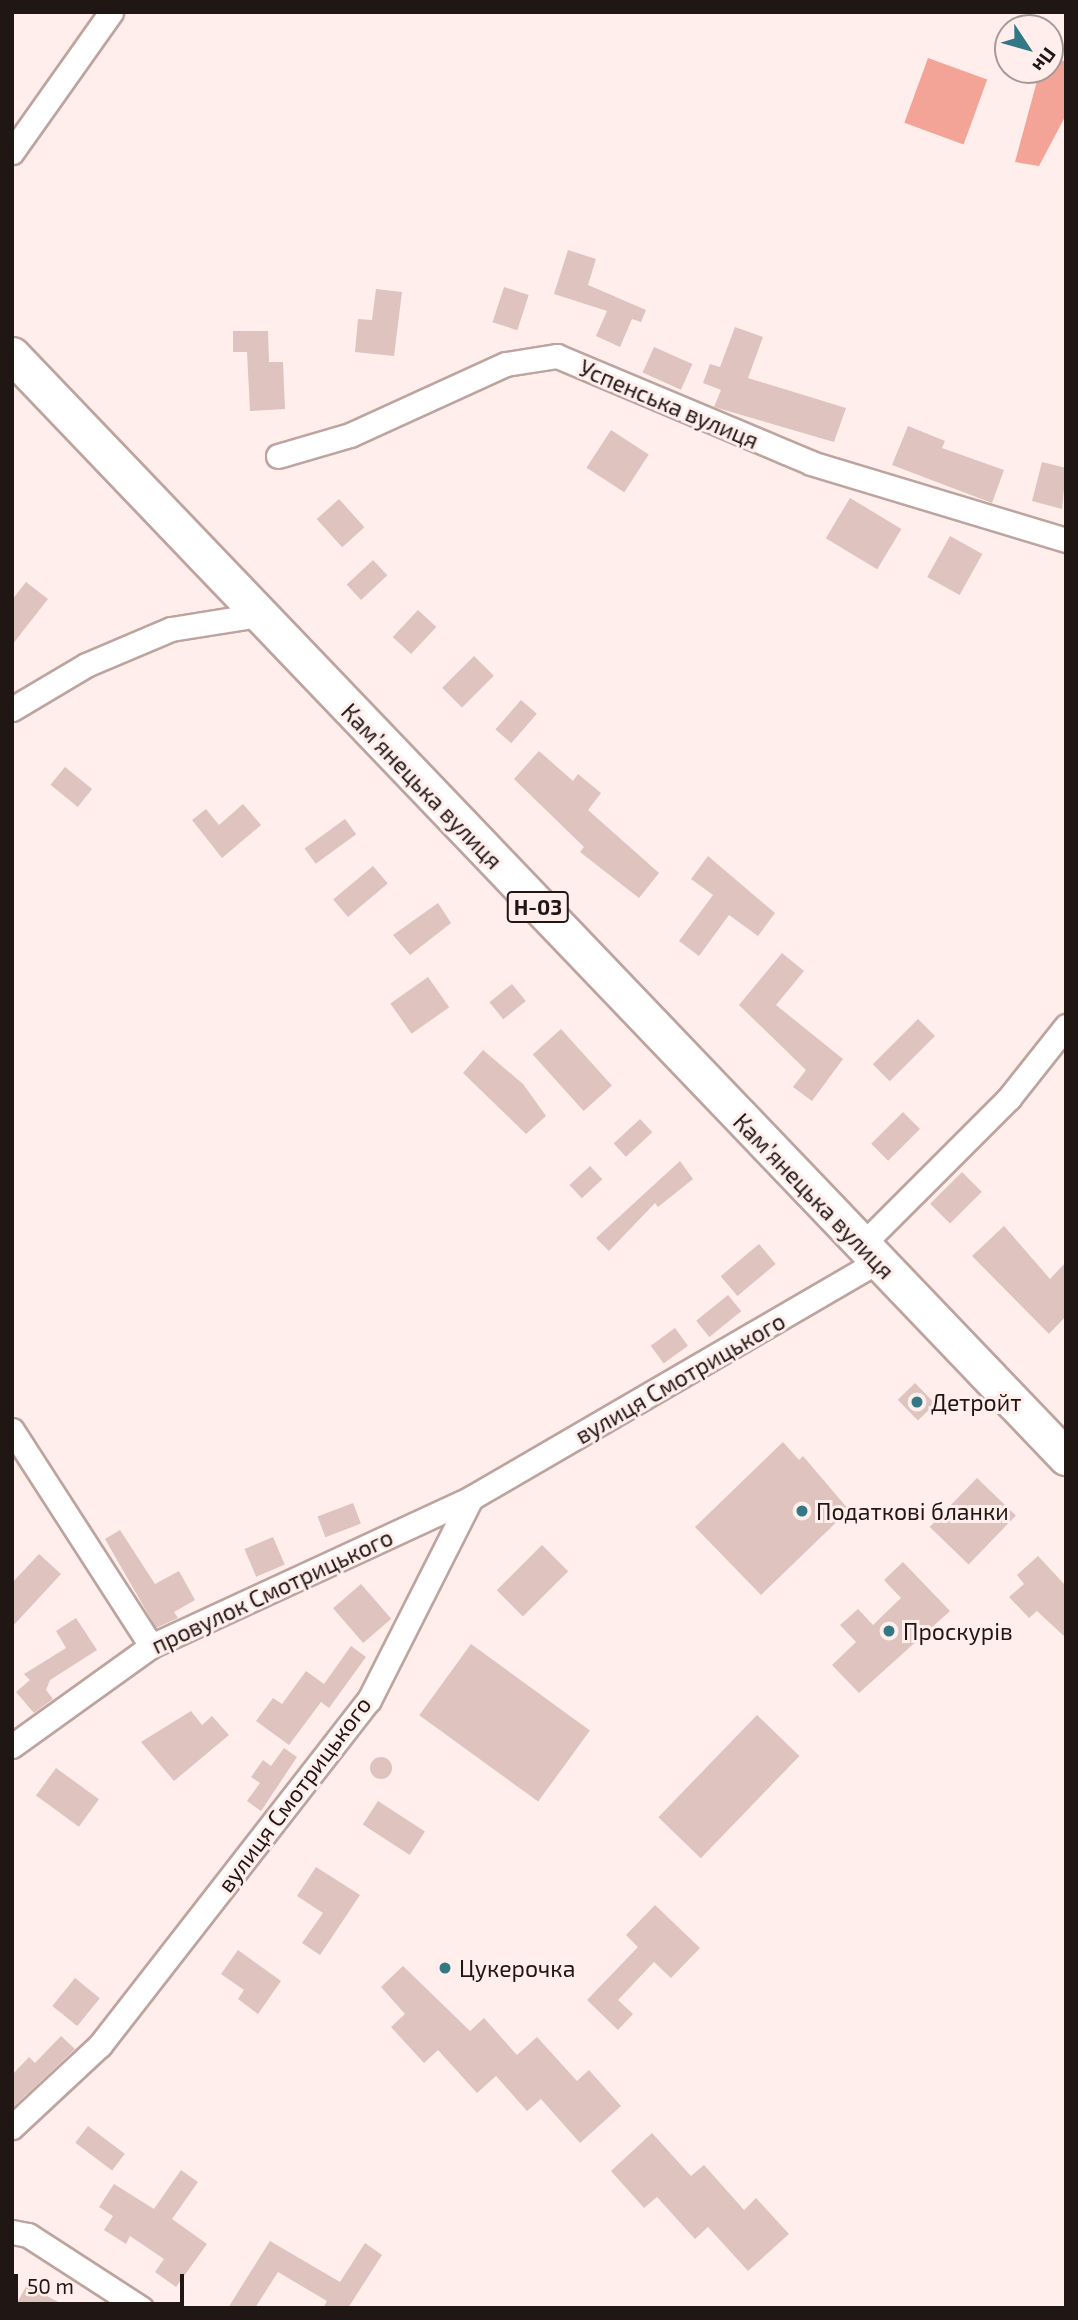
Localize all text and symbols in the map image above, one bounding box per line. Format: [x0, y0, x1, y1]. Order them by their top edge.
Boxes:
north arrow [994, 14, 1064, 84]
text: Пн [1028, 44, 1061, 77]
street label: Успенська вулиця [575, 354, 763, 454]
street label: Камʼянецька вулиця [336, 698, 508, 874]
road number: Н-03 [506, 890, 570, 925]
street label: Камʼянецька вулиця [728, 1108, 900, 1284]
street label: вулиця Смотрицького [570, 1307, 790, 1449]
place label: Детройт [931, 1388, 1021, 1416]
marker: Детройт [909, 1394, 925, 1410]
place label: Податкові бланки [816, 1497, 1009, 1525]
marker: Податкові бланки [794, 1503, 810, 1519]
street label: провулок Смотрицького [147, 1523, 397, 1659]
place label: Проскурів [903, 1617, 1013, 1645]
marker: Проскурів [881, 1623, 897, 1639]
street label: вулиця Смотрицького [211, 1691, 377, 1897]
place label: Цукерочка [459, 1954, 575, 1982]
marker: Цукерочка [437, 1960, 453, 1976]
scale bar [18, 2260, 187, 2304]
text: 50 m [27, 2273, 74, 2298]

